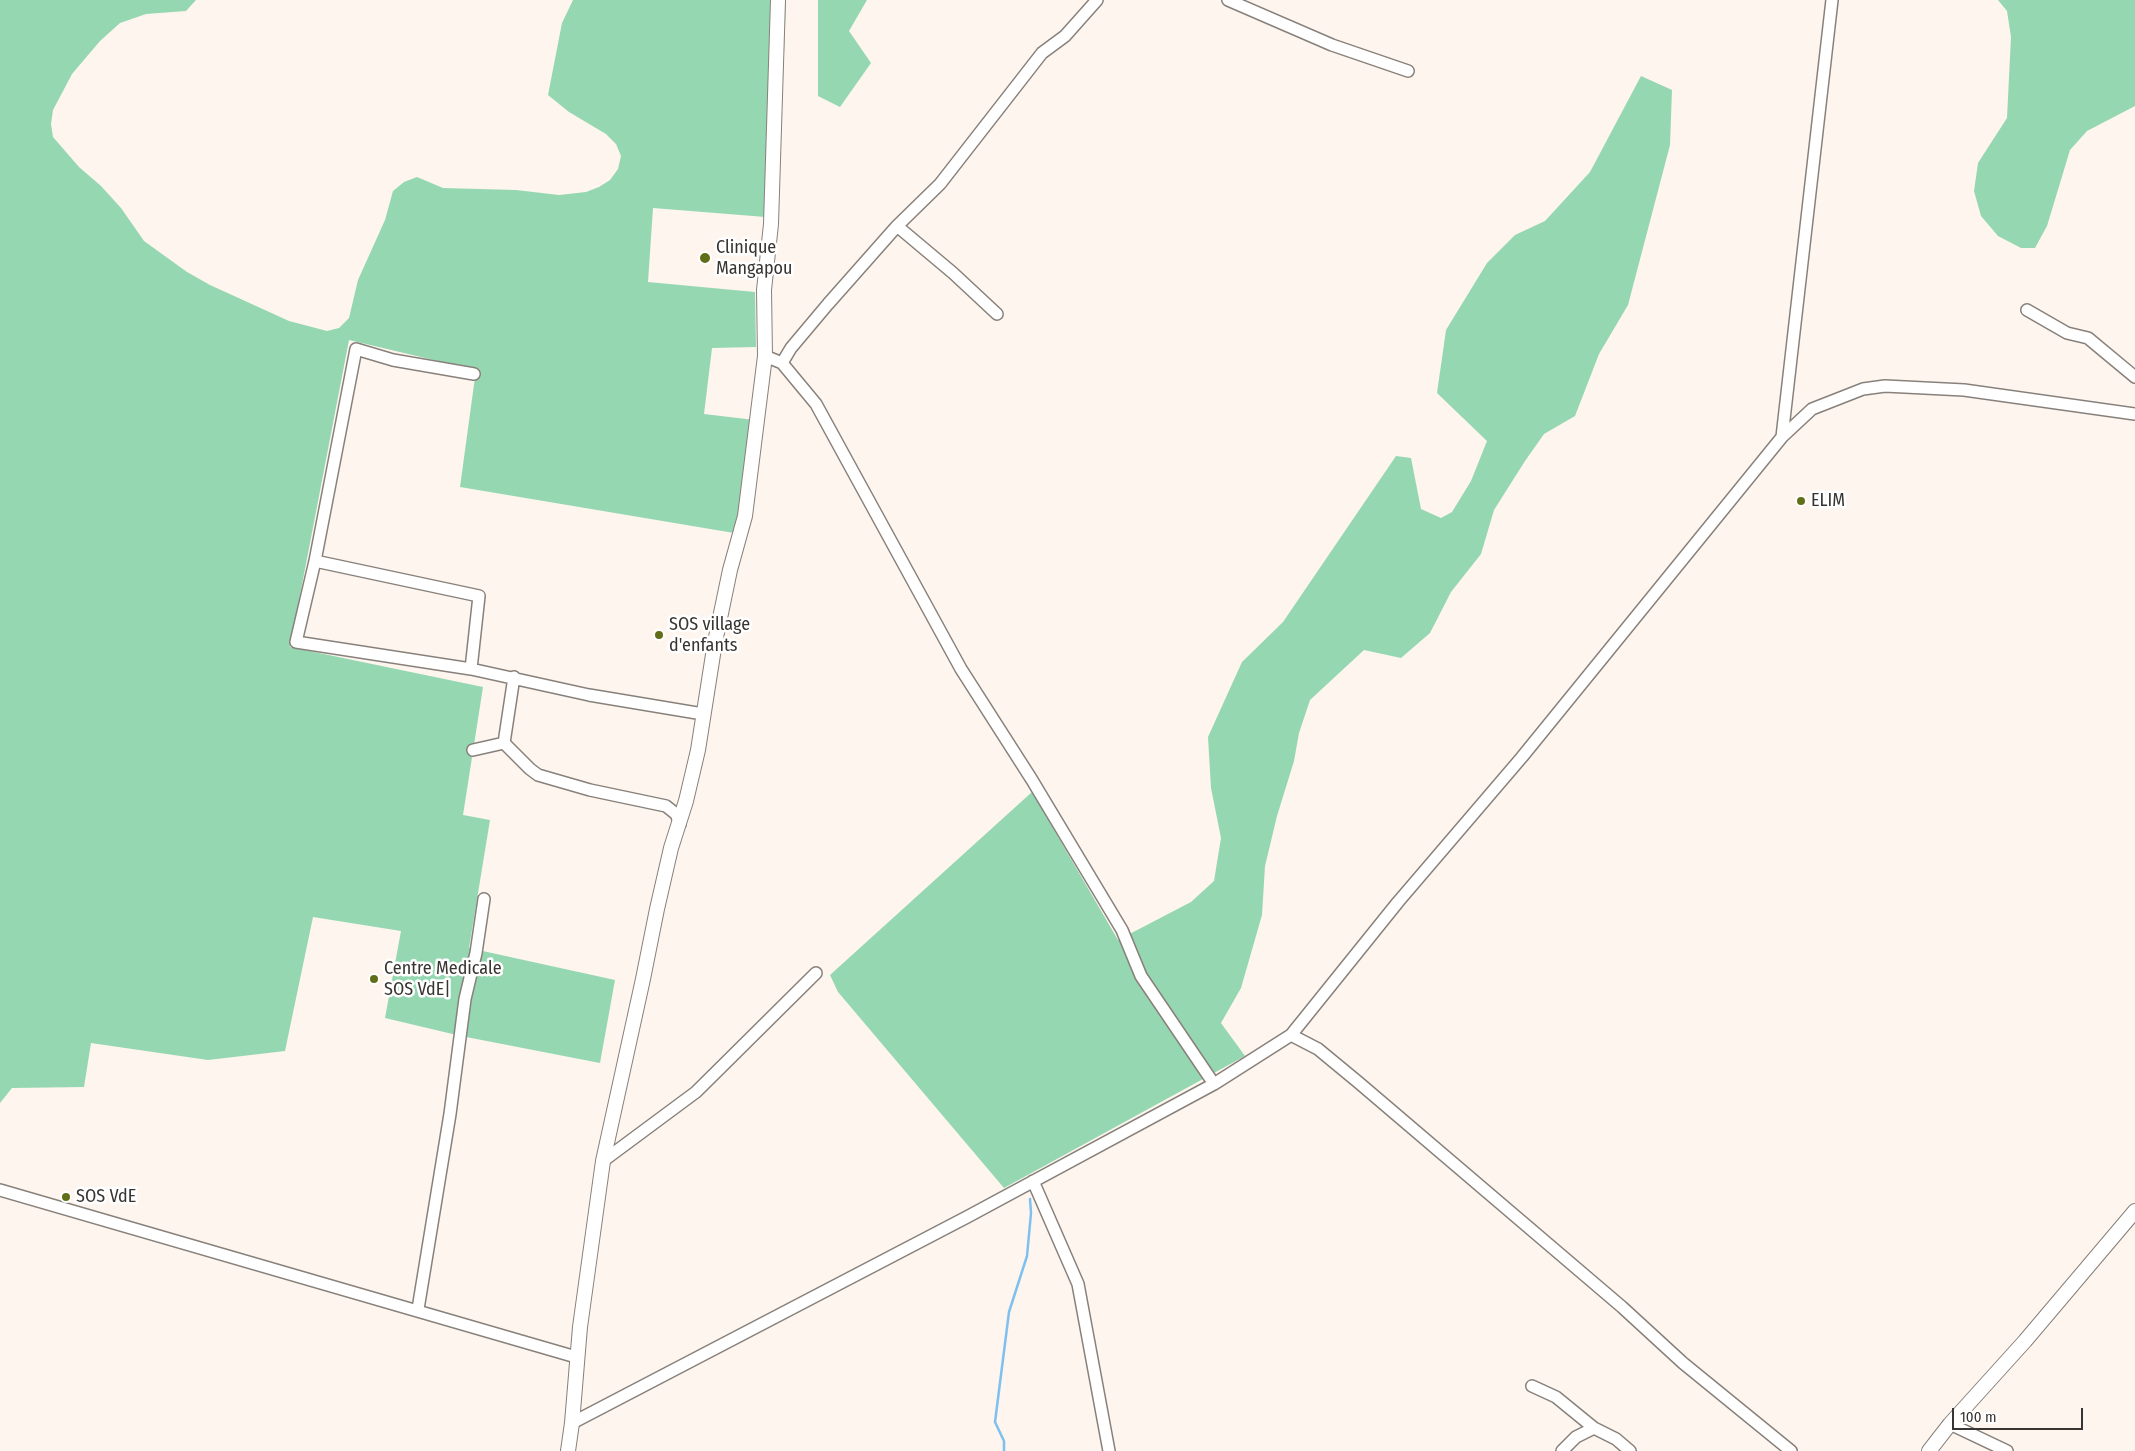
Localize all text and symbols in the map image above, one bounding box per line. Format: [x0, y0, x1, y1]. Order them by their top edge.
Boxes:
place label: Clinique Mangapou [716, 237, 792, 280]
marker: Clinique Mangapou [698, 251, 712, 265]
place label: ELIM [1811, 490, 1845, 512]
marker: ELIM [1795, 495, 1807, 507]
place label: SOS village d'enfants [669, 614, 750, 656]
marker: SOS village d'enfants [653, 629, 665, 641]
place label: Centre Medicale SOS VdE| [384, 958, 502, 1001]
marker: Centre Medicale SOS VdE| [368, 973, 380, 985]
place label: SOS VdE [76, 1186, 136, 1208]
marker: SOS VdE [60, 1191, 72, 1203]
scale bar [1955, 1398, 2086, 1430]
text: 100 m [1960, 1408, 1997, 1426]

